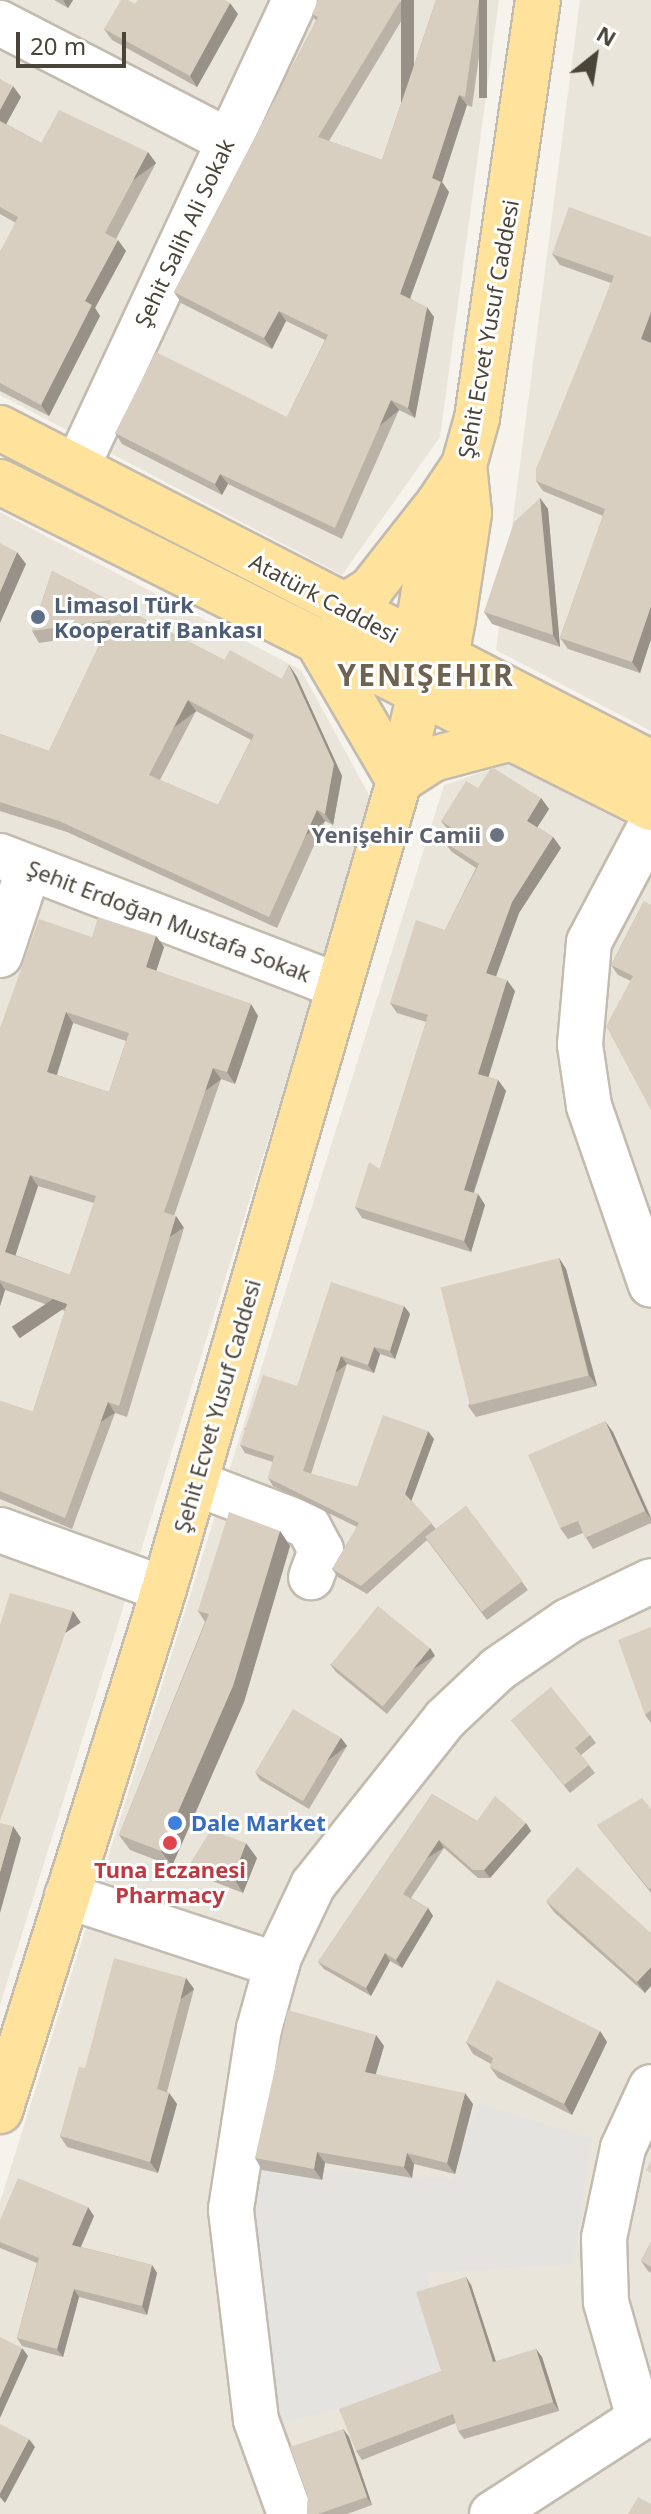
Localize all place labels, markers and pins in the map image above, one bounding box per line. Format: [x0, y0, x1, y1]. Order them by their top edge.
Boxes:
place label: Limasol Türk Kooperatif Bankası [54, 591, 263, 642]
marker: Limasol Türk Kooperatif Bankası [29, 608, 47, 626]
place label: Yenişehir Camii [312, 822, 481, 848]
marker: Yenişehir Camii [488, 826, 506, 844]
place label: Dale Market [191, 1810, 326, 1836]
marker: Dale Market [166, 1814, 184, 1832]
marker: Tuna Eczanesi Pharmacy [161, 1834, 179, 1852]
place label: Tuna Eczanesi Pharmacy [94, 1856, 246, 1908]

